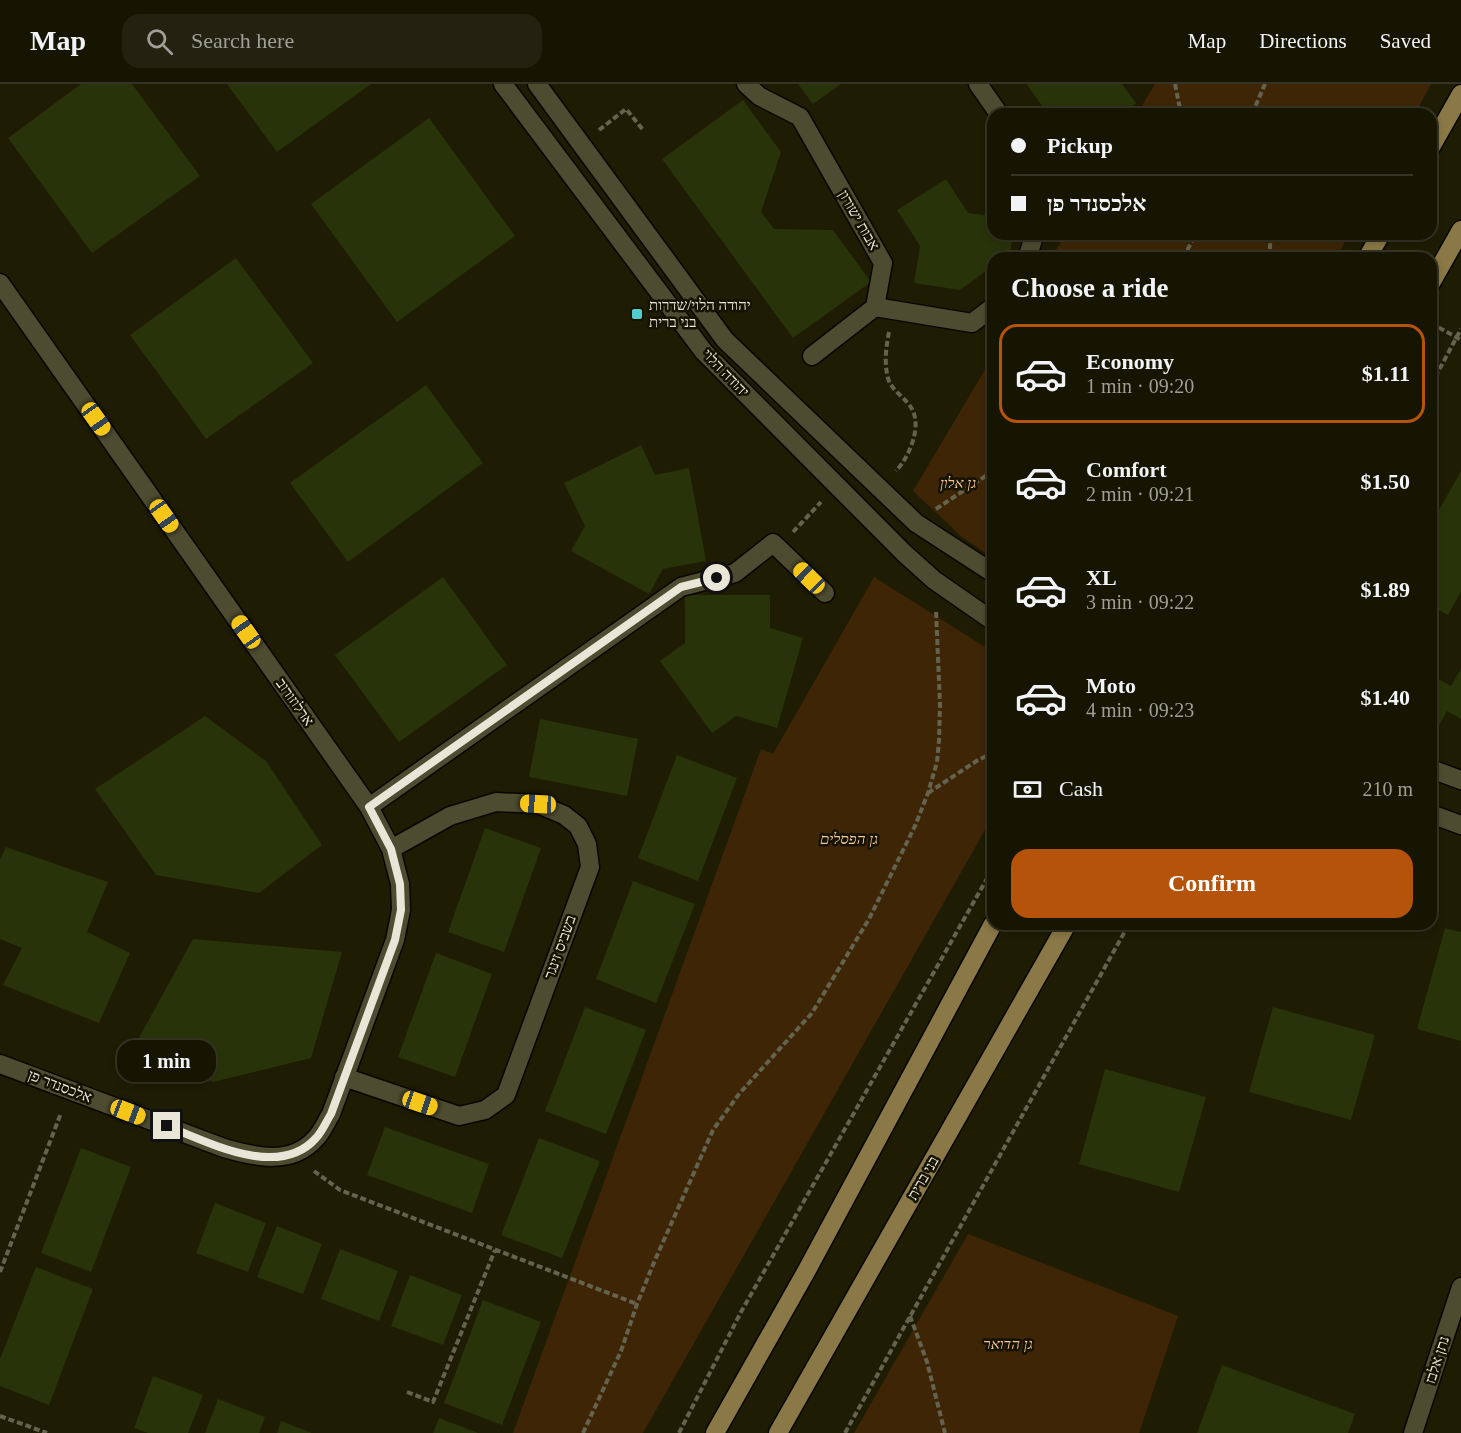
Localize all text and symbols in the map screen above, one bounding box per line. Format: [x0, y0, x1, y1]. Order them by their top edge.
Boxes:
search box [122, 14, 542, 68]
text: Map [30, 25, 86, 56]
icon: search [143, 25, 176, 58]
text: Search here [191, 28, 294, 53]
text: Map [1188, 29, 1226, 53]
text: Directions [1259, 29, 1347, 53]
text: Saved [1380, 29, 1431, 53]
text: Pickup [1047, 133, 1113, 158]
street label: אבות ישורון [835, 187, 883, 253]
text: אלכסנדר פן [1047, 191, 1146, 216]
text: Choose a ride [1011, 273, 1169, 303]
place label: יהודה הלוי/שדרות בני ברית [649, 297, 751, 330]
marker: יהודה הלוי/שדרות בני ברית [630, 307, 644, 321]
street label: יהודה הלוי [700, 346, 752, 400]
icon: car [1014, 347, 1068, 401]
text: Economy [1086, 349, 1174, 374]
text: $1.11 [1362, 361, 1410, 386]
text: 1 min · 09:20 [1086, 375, 1194, 397]
car [78, 399, 114, 439]
icon: car [1014, 455, 1068, 509]
text: Comfort [1086, 457, 1167, 482]
text: $1.50 [1361, 469, 1410, 494]
park label: גן אלון [940, 475, 976, 492]
text: 2 min · 09:21 [1086, 483, 1194, 505]
car [146, 496, 182, 536]
car [790, 559, 828, 597]
icon: car [1014, 563, 1068, 617]
route start [703, 564, 730, 591]
text: XL [1086, 565, 1117, 590]
text: $1.89 [1361, 577, 1410, 602]
text: 3 min · 09:22 [1086, 591, 1194, 613]
car [228, 612, 264, 652]
icon: car [1014, 671, 1068, 725]
text: Moto [1086, 673, 1136, 698]
street label: ארלוזורוב [273, 675, 317, 729]
text: $1.40 [1361, 685, 1410, 710]
text: 4 min · 09:23 [1086, 699, 1194, 721]
icon: cash [1011, 773, 1044, 806]
text: Cash [1059, 776, 1103, 801]
text: 210 m [1362, 778, 1413, 800]
car [520, 794, 556, 814]
park label: גן הפסלים [820, 831, 878, 848]
button: Confirm [1011, 849, 1413, 918]
street label: בשביס זינגר [541, 913, 579, 981]
callout: 1 min [118, 1039, 216, 1081]
text: 1 min [142, 1050, 191, 1072]
street label: אלכסנדר פן [26, 1067, 94, 1105]
car [400, 1089, 440, 1117]
car [108, 1097, 148, 1127]
route end [153, 1112, 180, 1139]
street label: בני ברית [904, 1153, 942, 1203]
street label: נתן אלבז [1422, 1334, 1452, 1386]
park label: גן הדואר [983, 1336, 1033, 1353]

